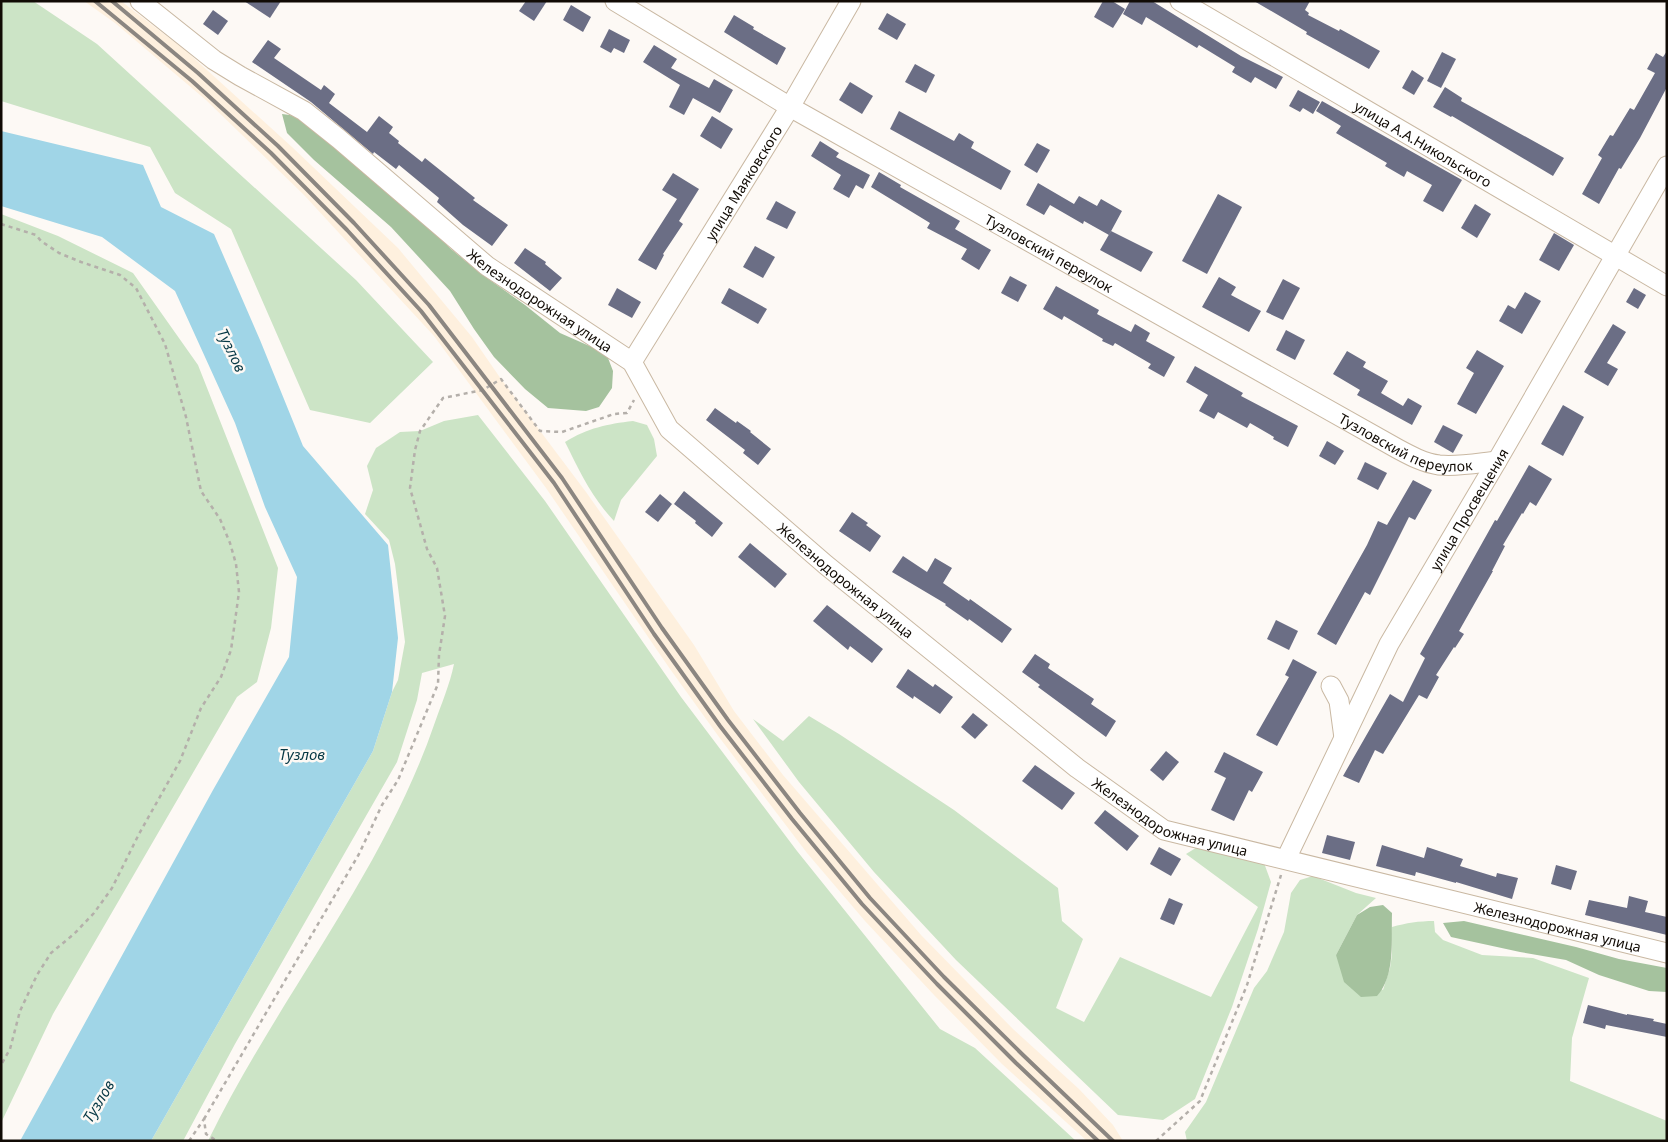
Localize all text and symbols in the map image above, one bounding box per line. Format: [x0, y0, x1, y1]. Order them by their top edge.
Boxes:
street label: улица А.А.Никольского [1351, 96, 1495, 191]
street label: улица Маяковского [700, 122, 786, 244]
street label: Тузловский переулок [982, 209, 1117, 297]
street label: Железнодорожная улица [464, 244, 616, 356]
water label: Тузлов [213, 325, 251, 375]
street label: Тузловский переулок [1336, 408, 1474, 475]
street label: улица Просвещения [1425, 445, 1512, 574]
street label: Железнодорожная улица [774, 518, 918, 642]
water label: Тузлов [279, 744, 325, 764]
street label: Железнодорожная улица [1089, 773, 1250, 860]
street label: Железнодорожная улица [1472, 897, 1643, 956]
water label: Тузлов [78, 1076, 119, 1126]

